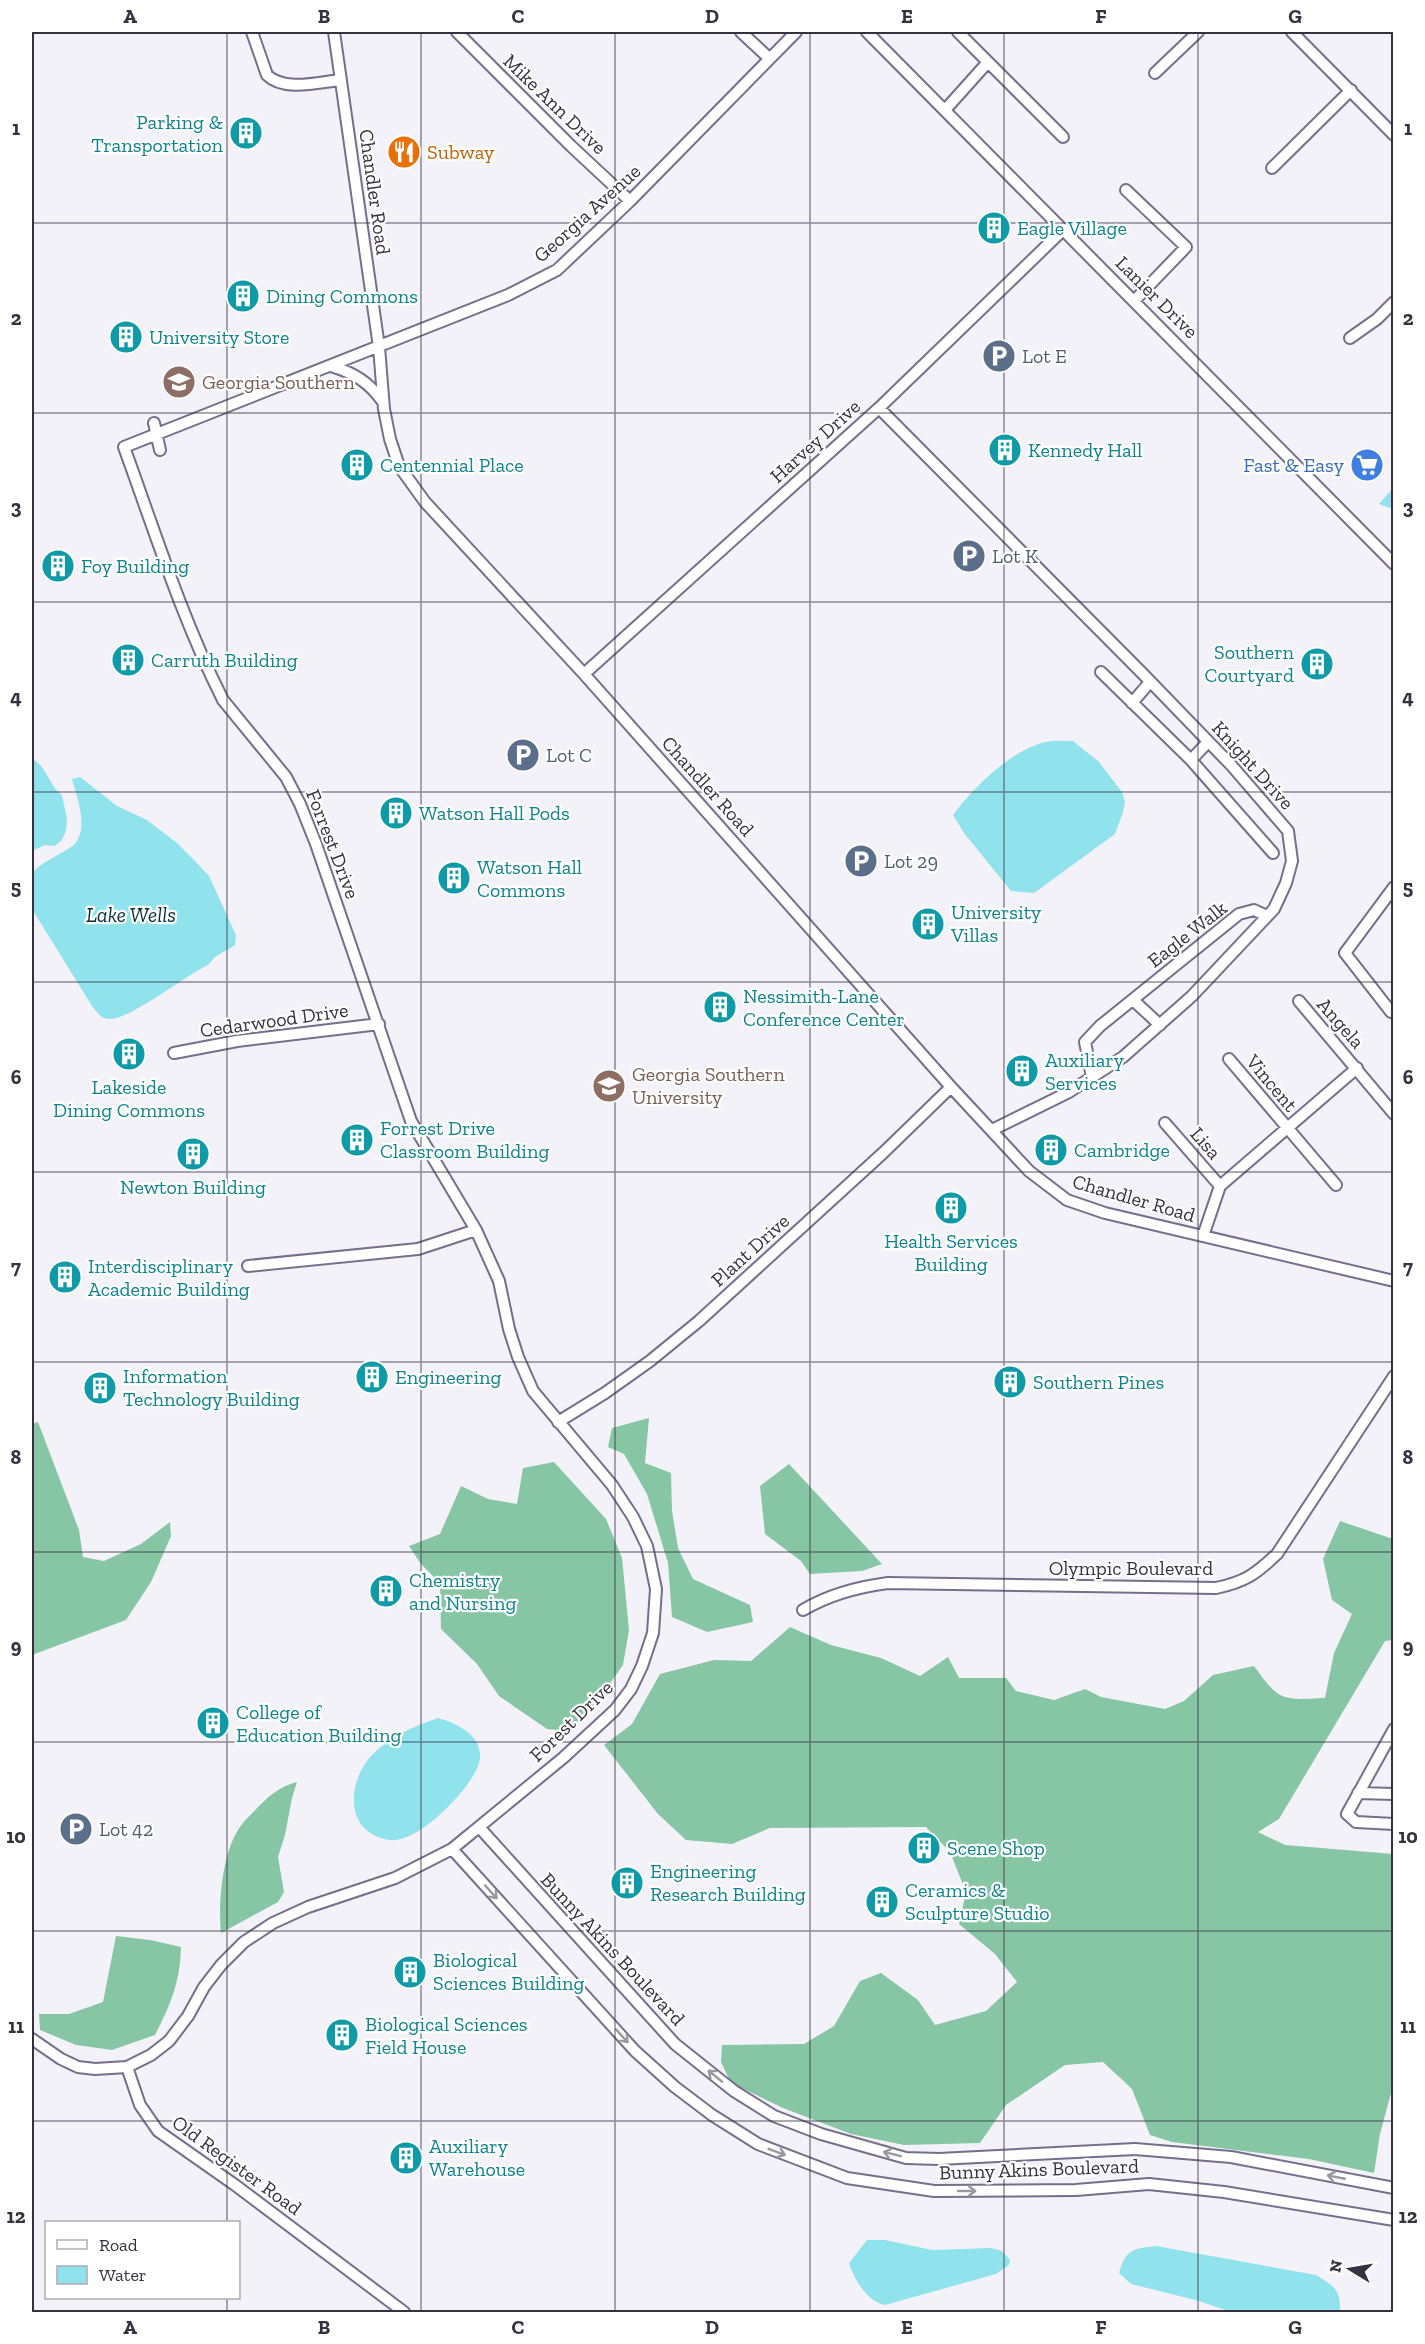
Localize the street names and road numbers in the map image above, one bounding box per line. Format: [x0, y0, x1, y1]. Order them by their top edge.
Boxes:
street label: Mike Ann Drive [498, 49, 612, 159]
street label: Chandler Road [354, 128, 396, 256]
street label: Georgia Avenue [529, 159, 645, 267]
street label: Lanier Drive [1111, 251, 1203, 343]
street label: Harvey Drive [765, 394, 865, 488]
street label: Knight Drive [1207, 716, 1299, 814]
street label: Chandler Road [657, 731, 759, 841]
street label: Forrest Drive [301, 786, 365, 902]
street label: Eagle Walk [1143, 895, 1232, 972]
street label: Angela [1312, 993, 1370, 1054]
street label: Cedarwood Drive [198, 998, 350, 1042]
street label: Vincent [1241, 1049, 1303, 1117]
street label: Lisa [1185, 1122, 1227, 1164]
street label: Chandler Road [1070, 1169, 1198, 1227]
street label: Plant Drive [706, 1209, 794, 1291]
street label: Olympic Boulevard [1049, 1556, 1213, 1580]
street label: Forest Drive [524, 1675, 618, 1767]
street label: Bunny Akins Boulevard [536, 1868, 690, 2030]
street label: Old Register Road [167, 2110, 307, 2220]
street label: Bunny Akins Boulevard [938, 2154, 1140, 2184]

